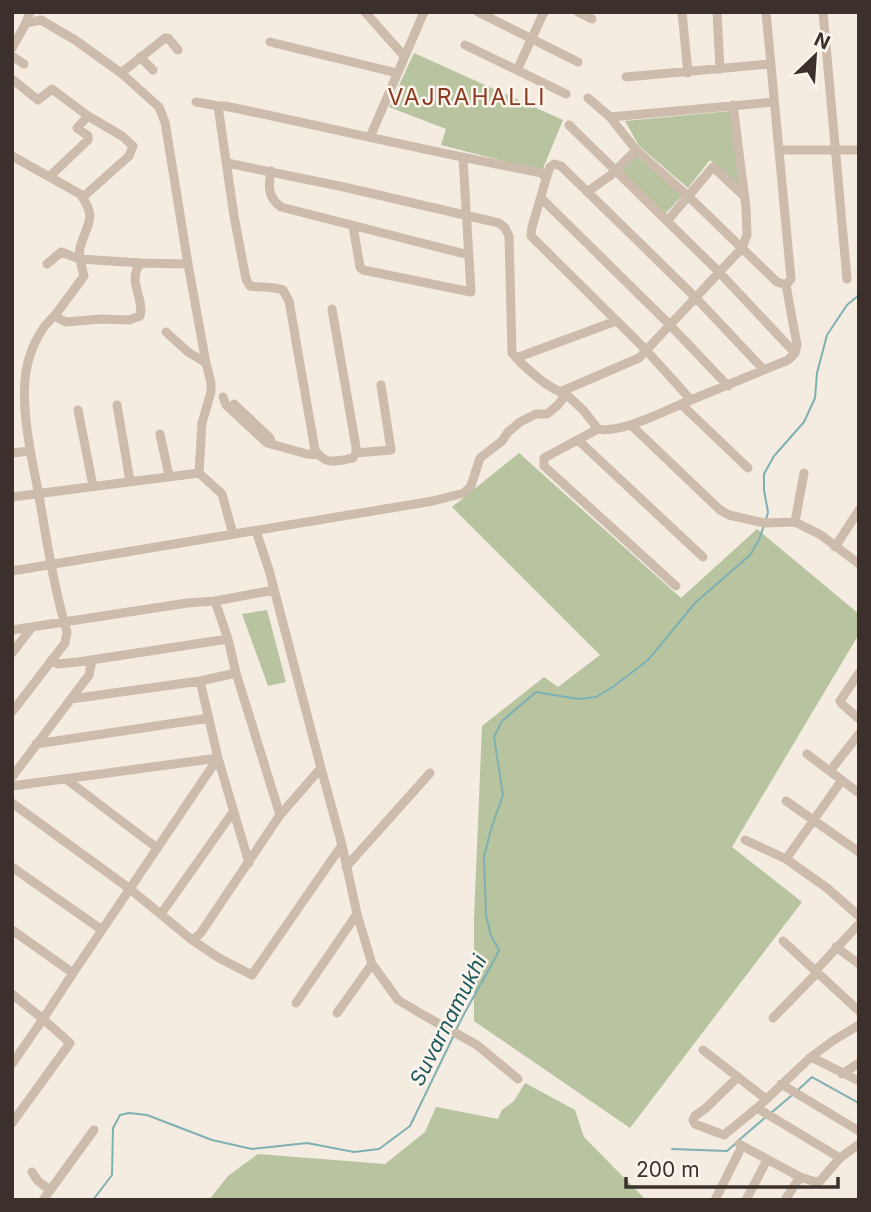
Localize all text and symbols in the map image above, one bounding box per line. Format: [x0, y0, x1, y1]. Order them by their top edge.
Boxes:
north arrow [780, 21, 850, 91]
text: N [811, 28, 833, 55]
district label: VAJRAHALLI [387, 83, 547, 111]
water label: Suvarnamukhi [404, 950, 492, 1090]
scale bar [626, 1146, 838, 1190]
text: 200 m [636, 1157, 700, 1182]

